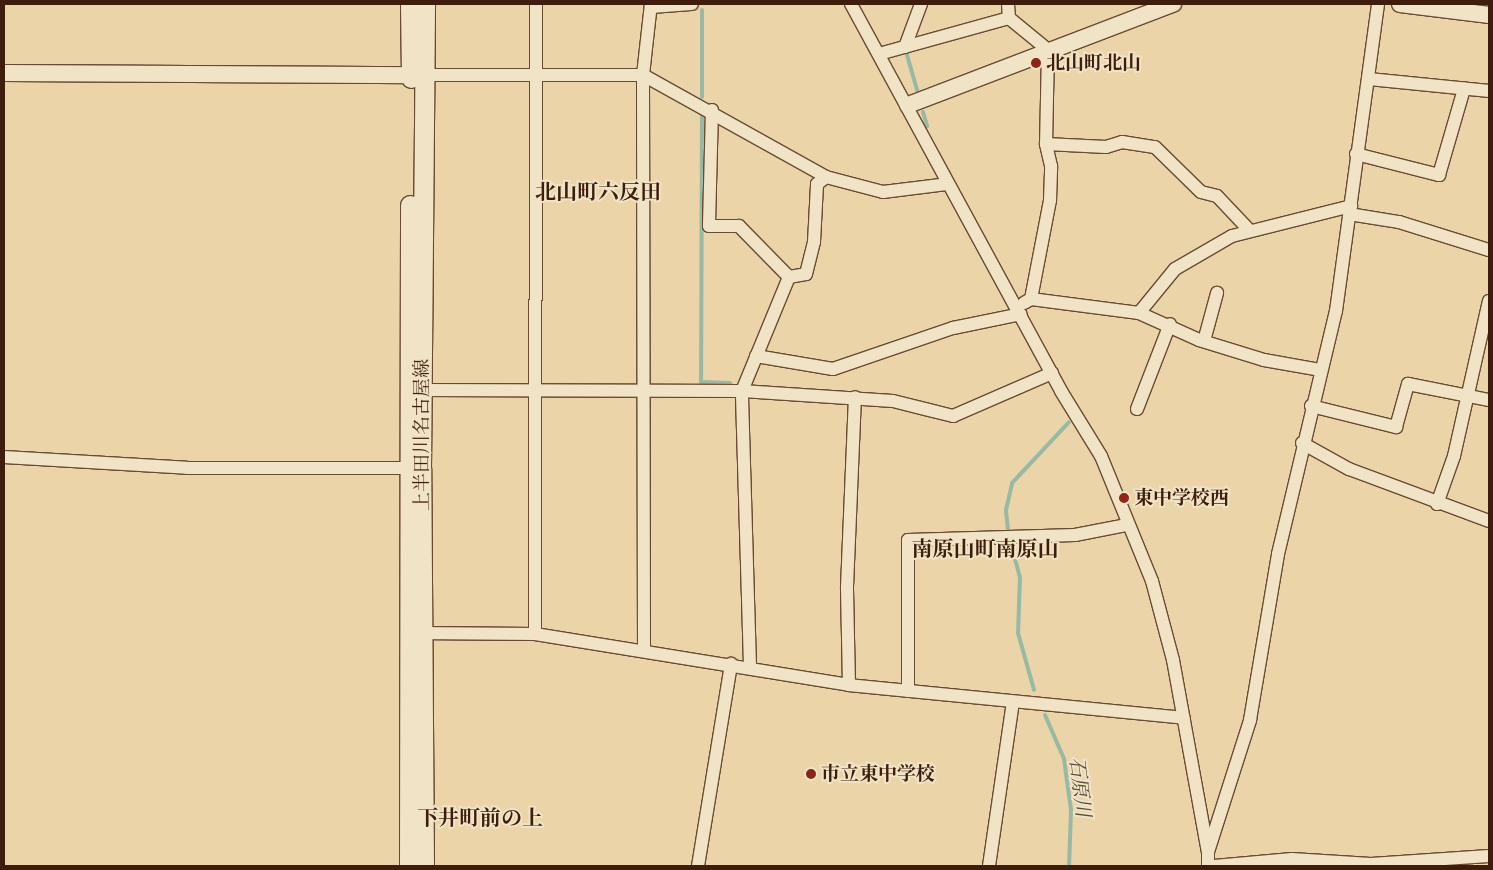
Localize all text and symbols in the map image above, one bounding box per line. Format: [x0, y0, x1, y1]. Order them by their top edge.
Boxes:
place label: 北山町北山 [1046, 52, 1141, 74]
marker: 北山町北山 [1030, 57, 1042, 69]
district label: 北山町六反田 [535, 179, 661, 205]
street label: 上半田川名古屋線 [411, 359, 433, 511]
place label: 東中学校西 [1134, 487, 1229, 509]
marker: 東中学校西 [1118, 492, 1130, 504]
district label: 南原山町南原山 [912, 536, 1058, 562]
water label: 石原川 [1064, 756, 1096, 818]
place label: 市立東中学校 [821, 763, 935, 785]
marker: 市立東中学校 [805, 768, 817, 780]
district label: 下井町前の上 [417, 805, 543, 831]

